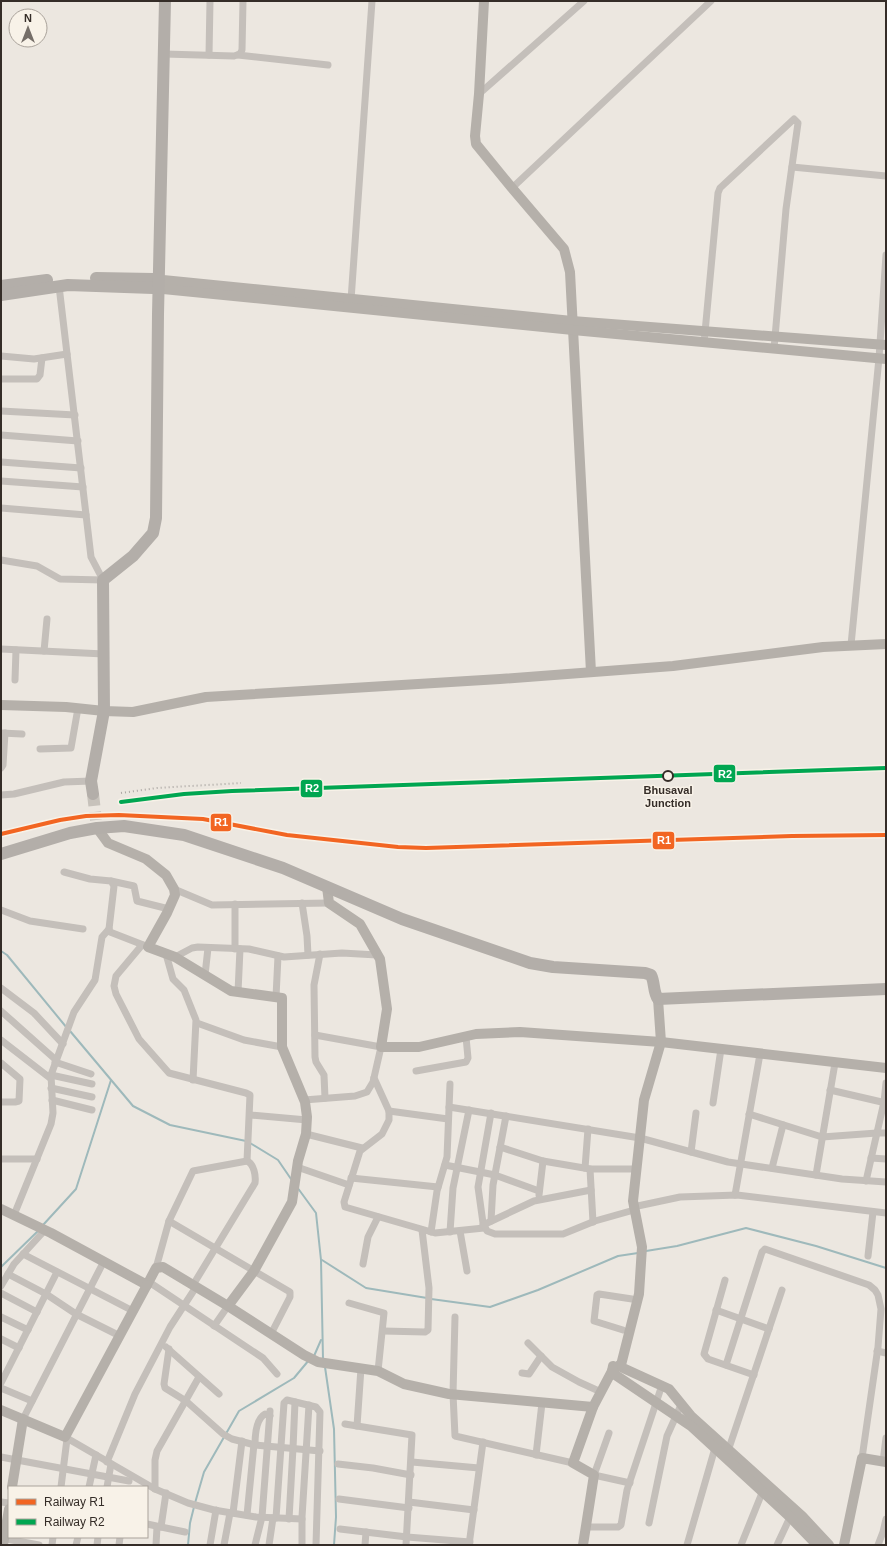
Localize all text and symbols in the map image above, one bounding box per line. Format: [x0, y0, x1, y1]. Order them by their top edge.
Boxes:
north arrow [8, 8, 48, 48]
text: N [24, 12, 32, 24]
line badge: R2 [713, 764, 736, 783]
text: R2 [718, 768, 732, 780]
marker: Bhusaval Junction [662, 770, 674, 782]
line badge: R2 [300, 779, 323, 798]
text: R2 [305, 782, 319, 794]
place label: Bhusaval Junction [644, 784, 692, 809]
line badge: R1 [210, 813, 232, 832]
text: R1 [214, 816, 228, 828]
line badge: R1 [652, 831, 675, 850]
text: R1 [657, 834, 671, 846]
legend [8, 1486, 148, 1538]
text: Railway R1 [44, 1495, 105, 1509]
text: Railway R2 [44, 1515, 105, 1529]

